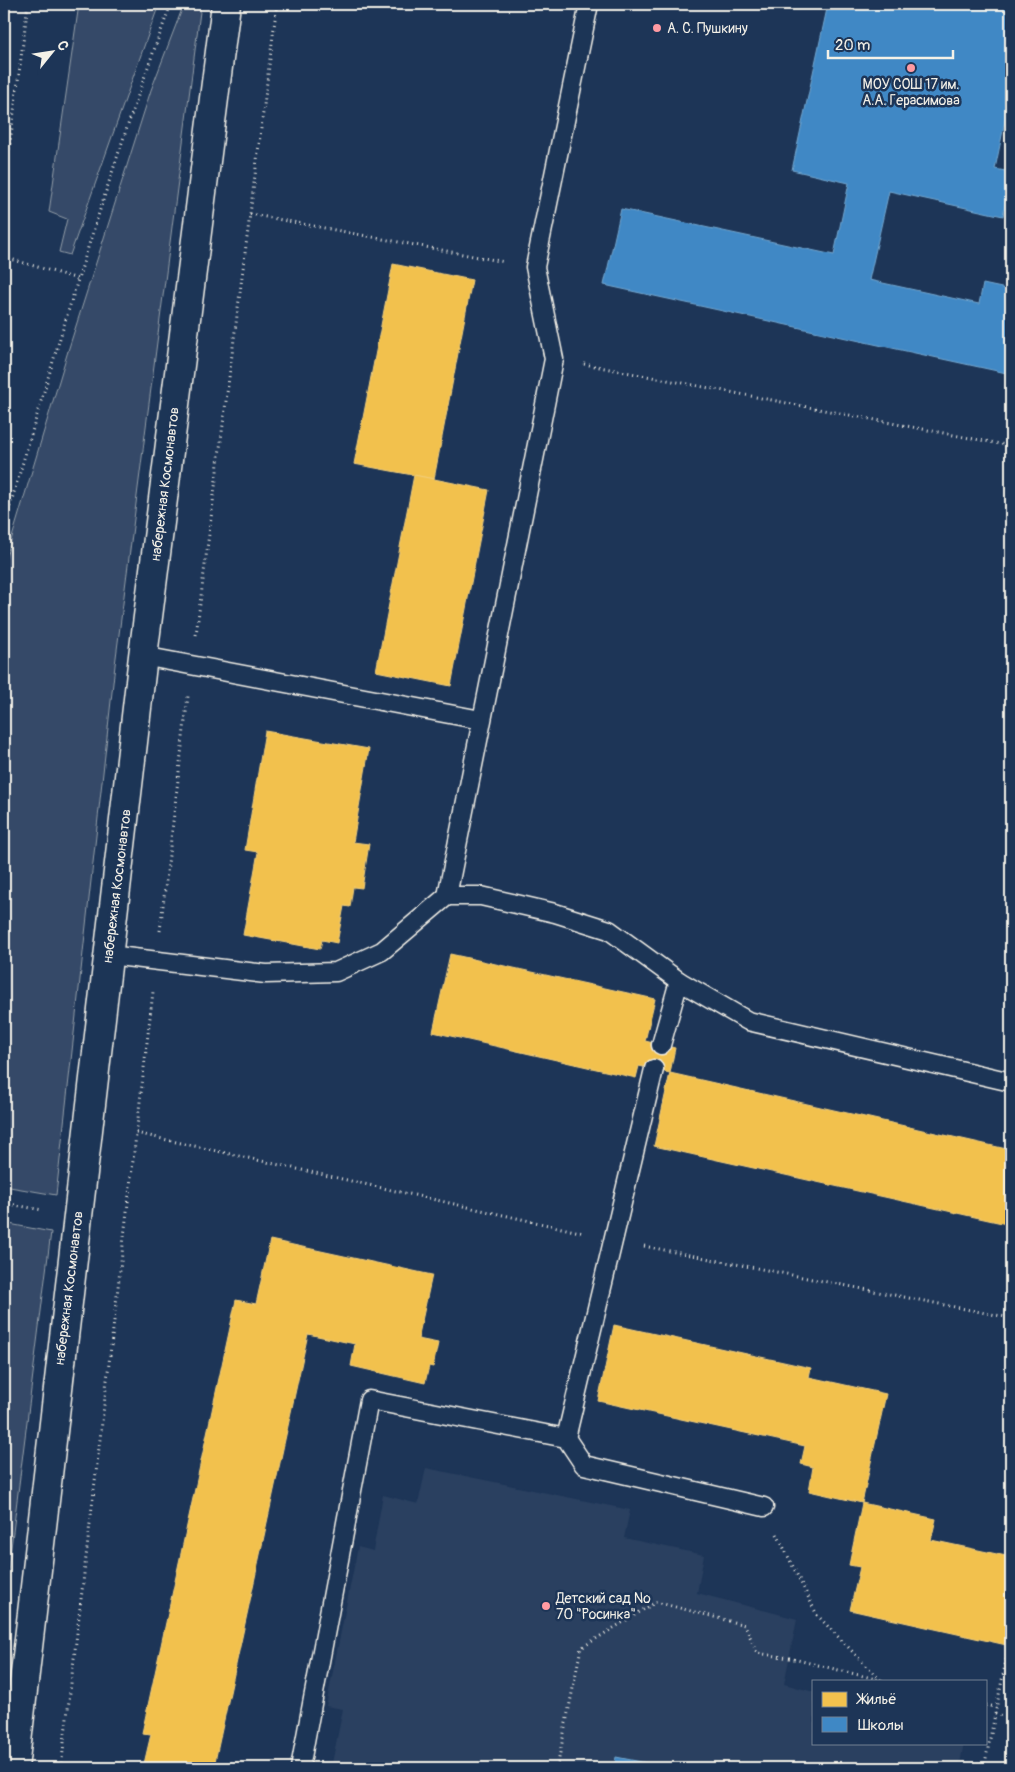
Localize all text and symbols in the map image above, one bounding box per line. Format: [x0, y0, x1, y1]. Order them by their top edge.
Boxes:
place label: А. С. Пушкину [667, 20, 748, 37]
marker: А. С. Пушкину [651, 22, 663, 34]
north arrow [28, 28, 78, 78]
scale bar [828, 28, 952, 60]
text: 20 m [835, 36, 870, 55]
text: С [53, 38, 73, 54]
marker: МОУ СОШ 17 им. А.А. Герасимова [905, 62, 917, 74]
place label: МОУ СОШ 17 им. А.А. Герасимова [862, 76, 960, 109]
street label: набережная Космонавтов [147, 406, 183, 562]
street label: набережная Космонавтов [99, 808, 135, 964]
street label: набережная Космонавтов [51, 1210, 87, 1366]
place label: Детский сад № 70 "Росинка" [555, 1590, 651, 1623]
marker: Детский сад № 70 "Росинка" [540, 1600, 552, 1612]
legend [812, 1680, 988, 1744]
text: Жильё [856, 1690, 897, 1709]
text: Школы [858, 1716, 904, 1735]

